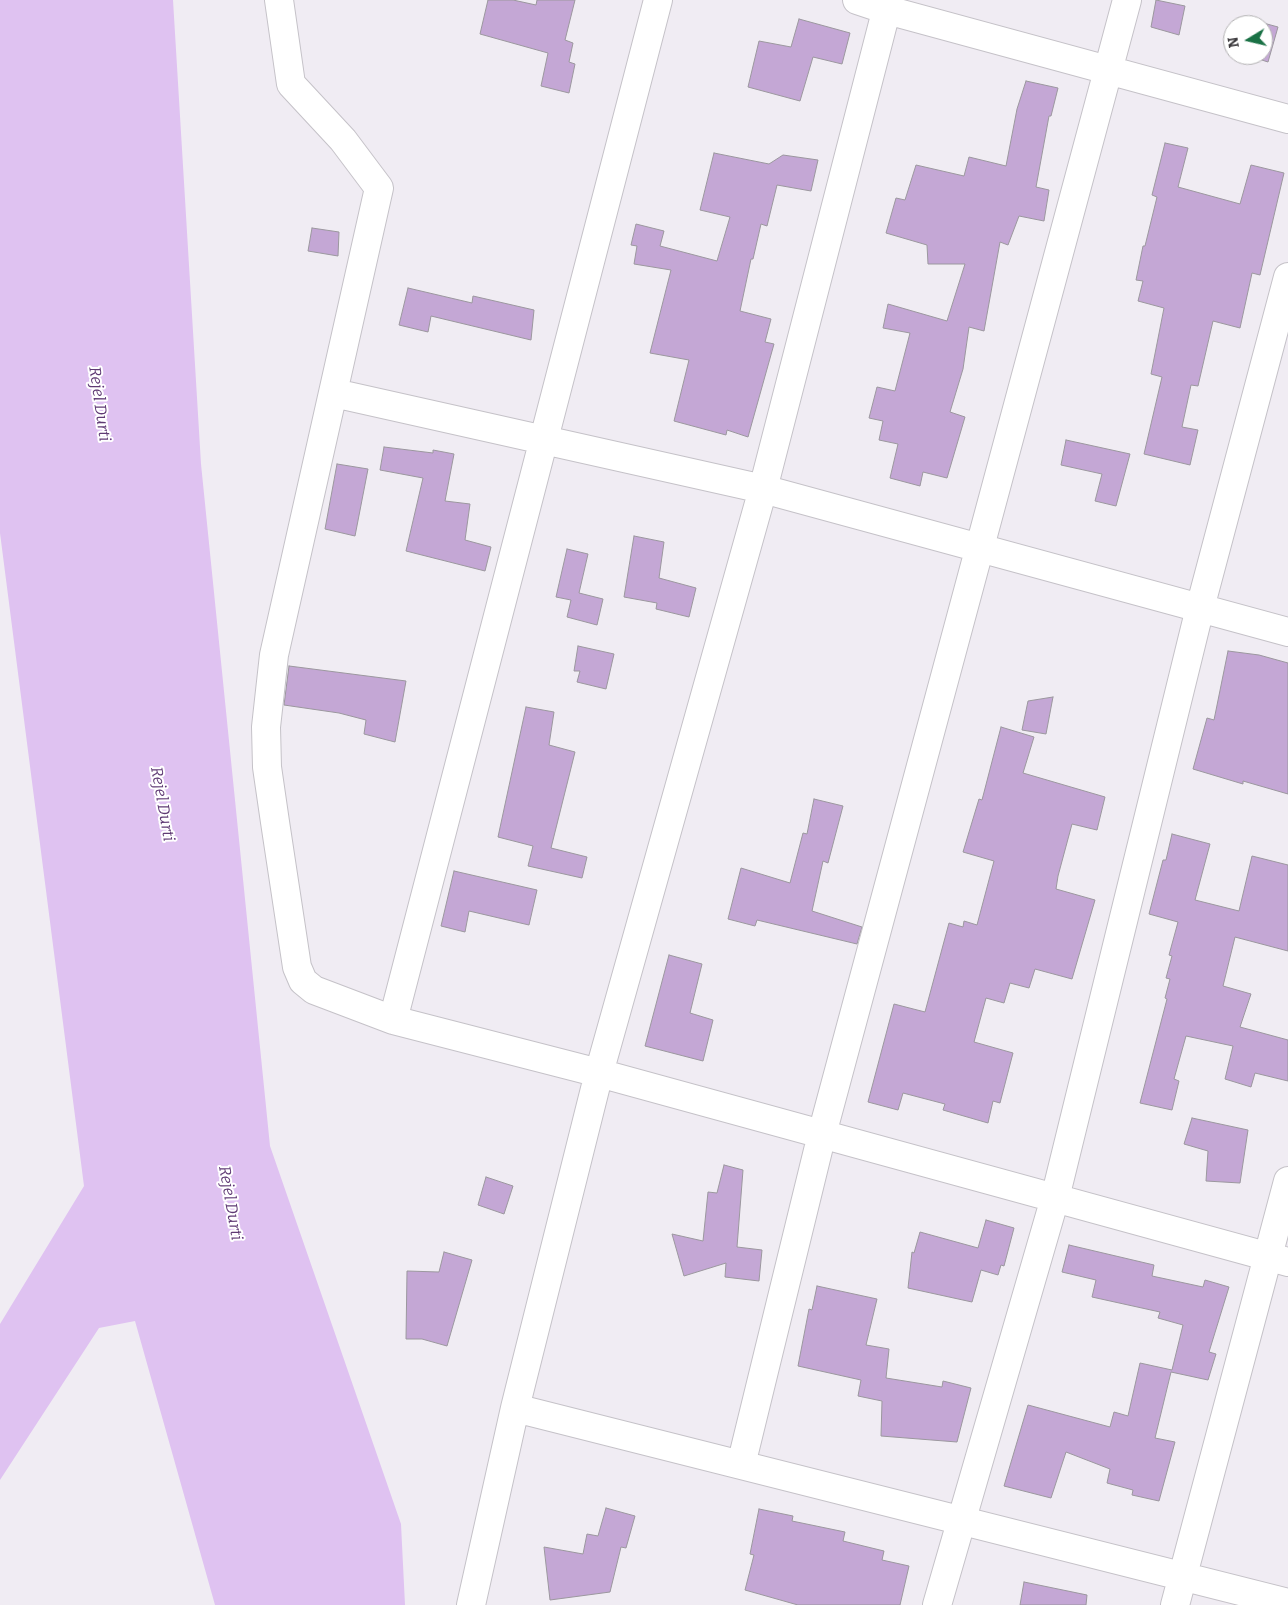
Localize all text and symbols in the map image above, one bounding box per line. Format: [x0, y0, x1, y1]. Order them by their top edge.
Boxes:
north arrow [1223, 15, 1273, 65]
text: N [1224, 36, 1243, 49]
water label: Rejel Durti [84, 365, 114, 443]
water label: Rejel Durti [146, 765, 178, 843]
water label: Rejel Durti [214, 1164, 246, 1242]

